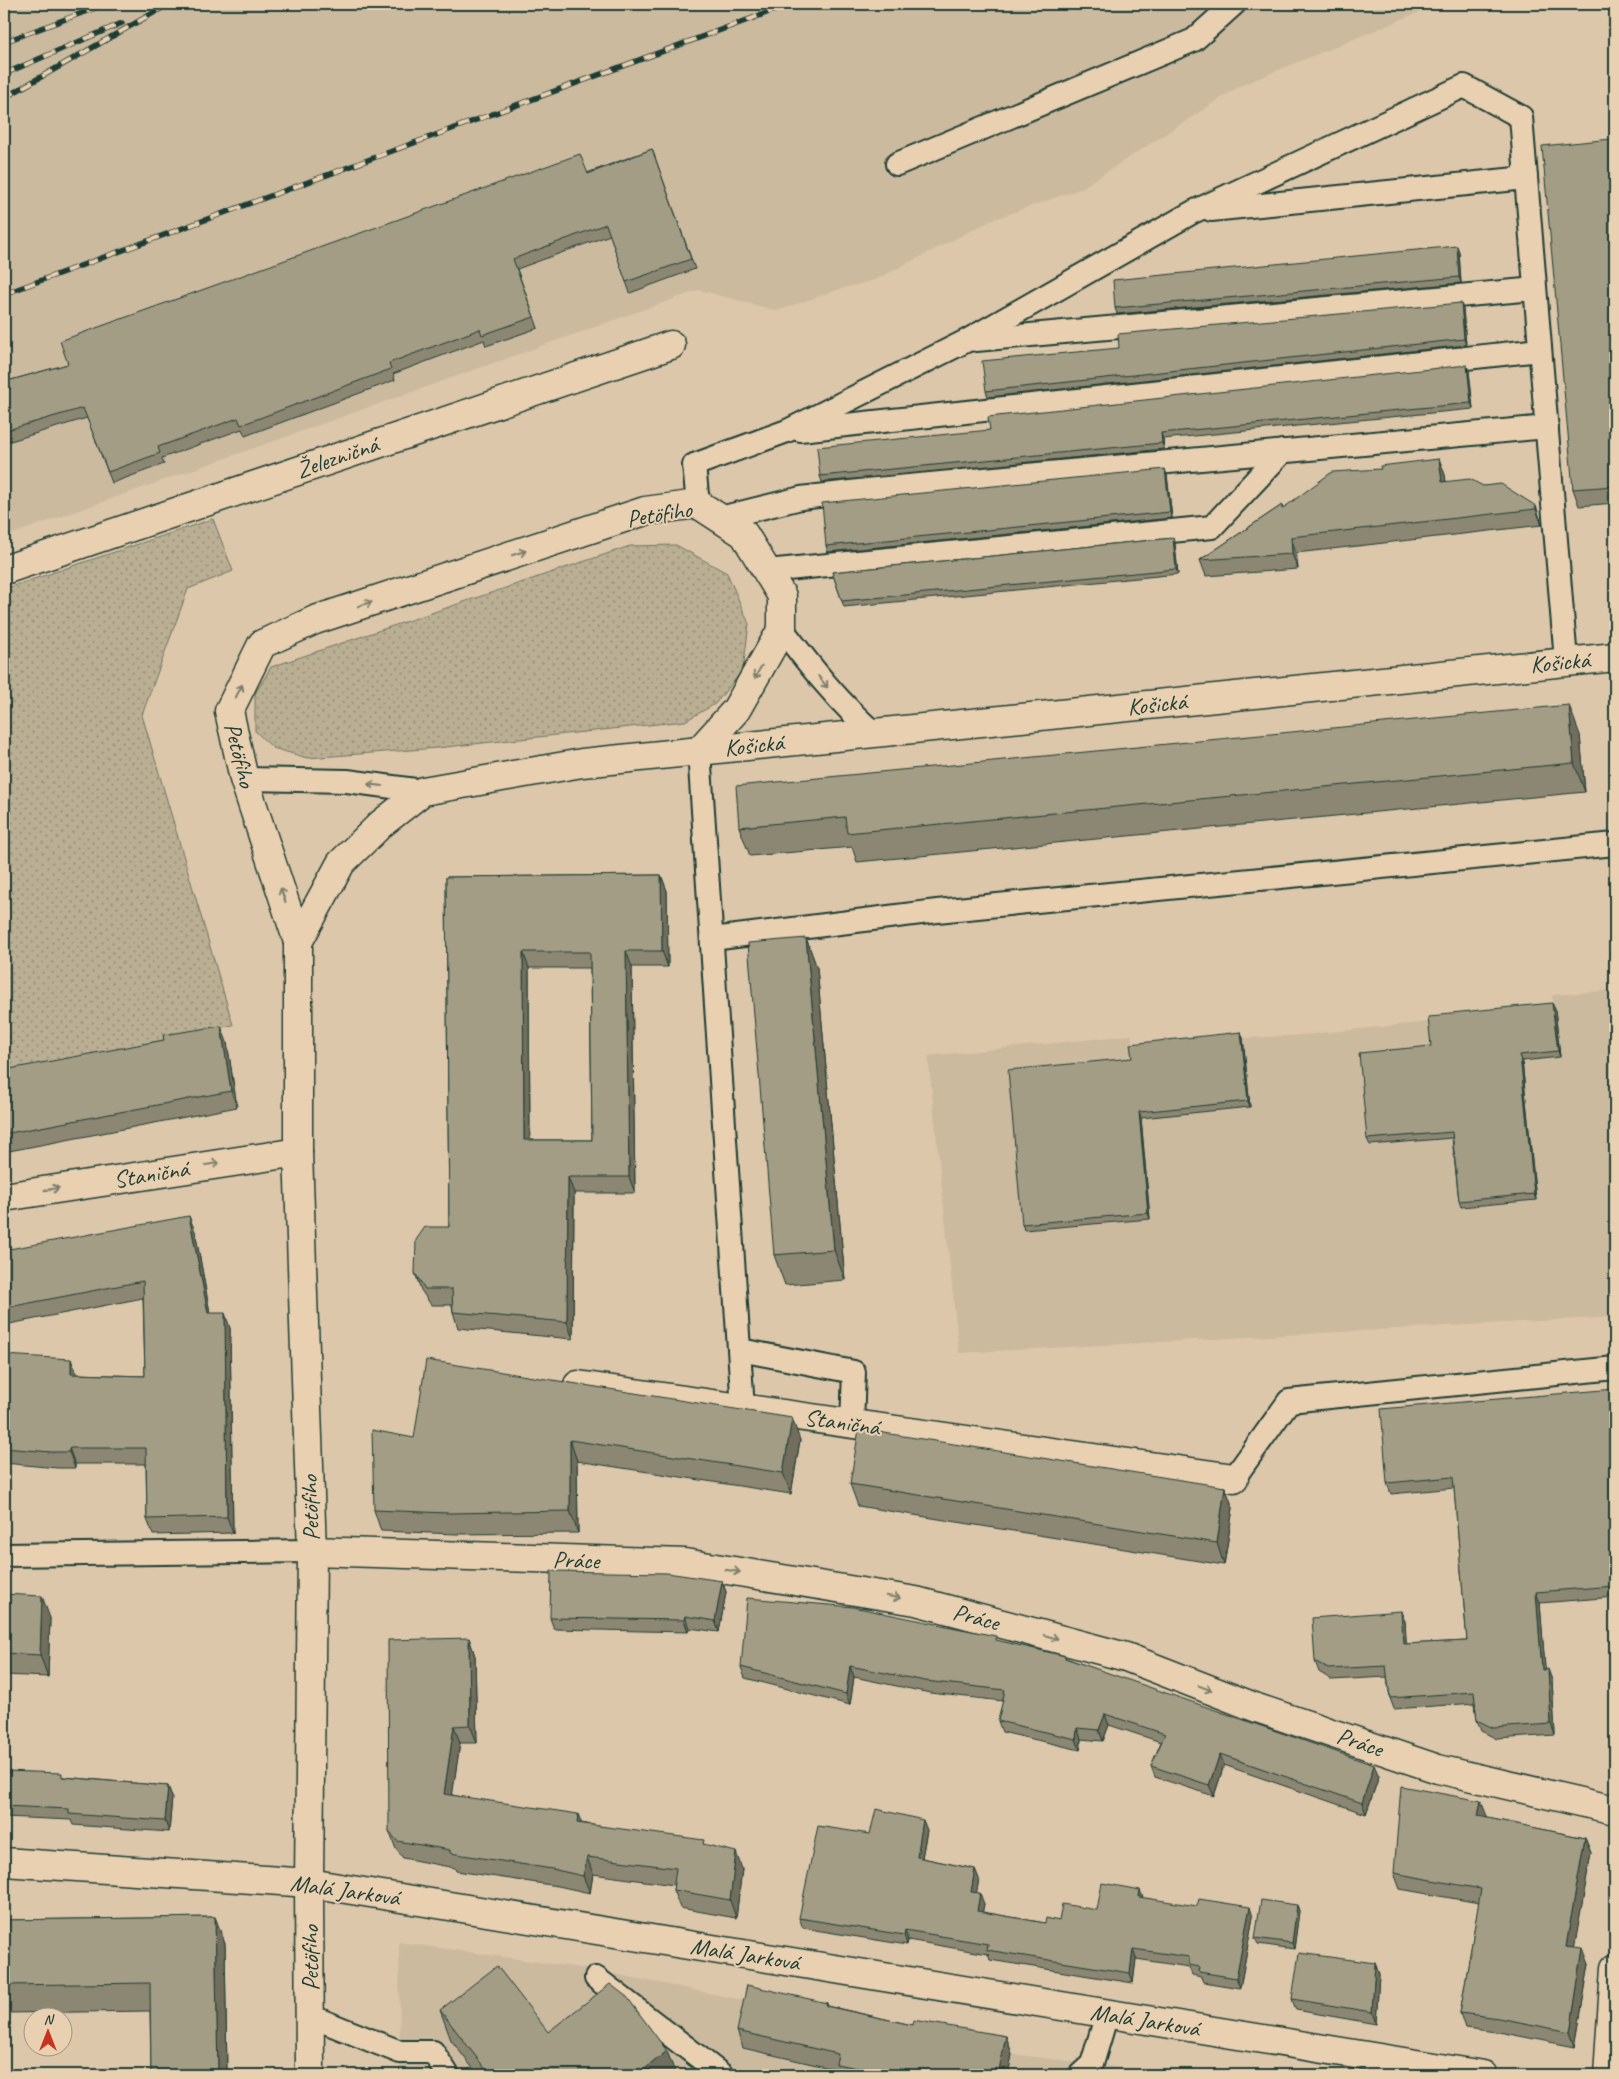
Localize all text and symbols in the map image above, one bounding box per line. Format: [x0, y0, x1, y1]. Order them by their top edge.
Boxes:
street label: Železničná [292, 428, 384, 485]
street label: Petöfiho [624, 494, 695, 534]
one-way arrow [511, 547, 527, 557]
one-way arrow [357, 598, 373, 608]
street label: Košická [1529, 644, 1594, 680]
one-way arrow [753, 664, 763, 679]
one-way arrow [817, 675, 828, 688]
one-way arrow [235, 684, 244, 699]
street label: Košická [1126, 686, 1191, 722]
street label: Petöfiho [218, 720, 263, 792]
street label: Košická [723, 727, 788, 763]
one-way arrow [367, 780, 383, 790]
one-way arrow [278, 888, 287, 904]
street label: Staničná [111, 1153, 193, 1195]
one-way arrow [204, 1159, 220, 1169]
one-way arrow [44, 1184, 60, 1194]
street label: Staničná [802, 1402, 884, 1442]
street label: Petöfiho [294, 1473, 326, 1541]
street label: Práce [552, 1544, 602, 1576]
one-way arrow [725, 1566, 741, 1576]
one-way arrow [885, 1593, 901, 1603]
street label: Práce [950, 1596, 1005, 1638]
one-way arrow [1042, 1633, 1058, 1642]
one-way arrow [1197, 1684, 1212, 1693]
street label: Práce [1333, 1720, 1389, 1764]
street label: Malá Jarková [288, 1867, 404, 1913]
street label: Petöfiho [295, 1924, 325, 1991]
street label: Malá Jarková [688, 1931, 804, 1978]
street label: Malá Jarková [1088, 1997, 1204, 2044]
north arrow [22, 2006, 72, 2056]
text: N [44, 2011, 55, 2028]

